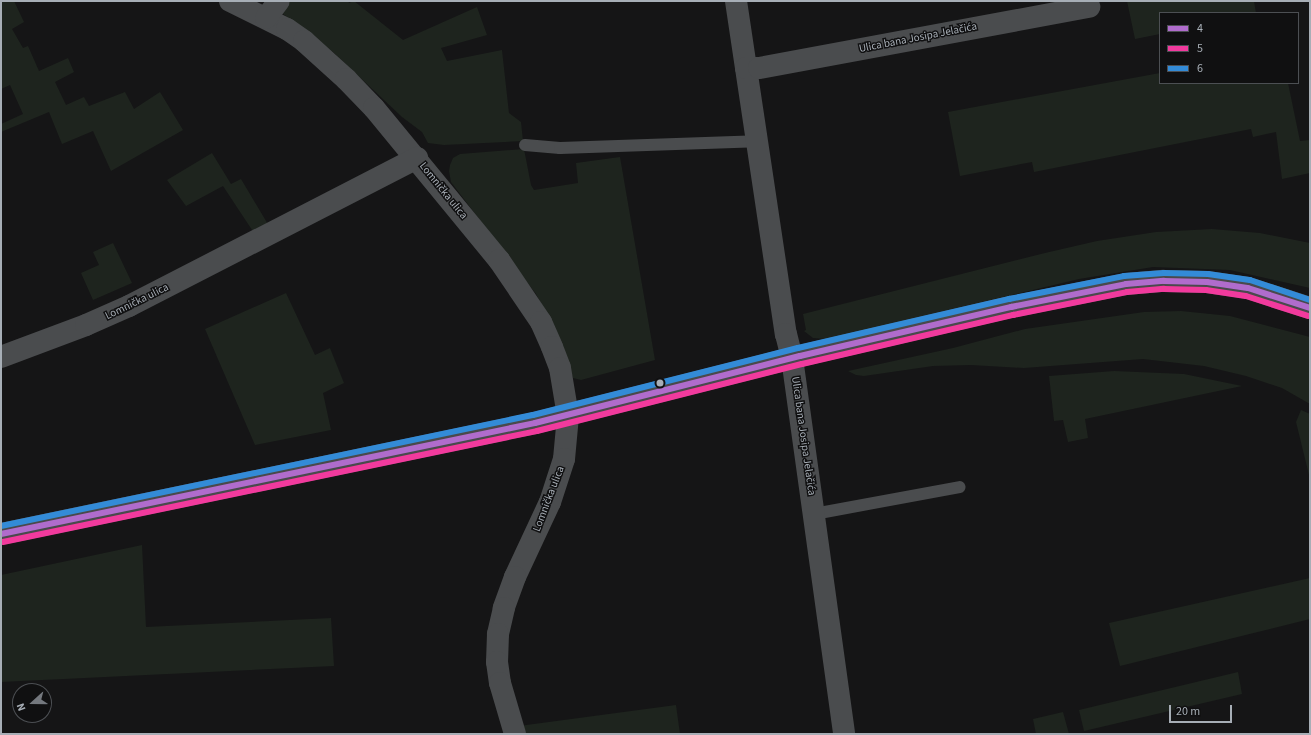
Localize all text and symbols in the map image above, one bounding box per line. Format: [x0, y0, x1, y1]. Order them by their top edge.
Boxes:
legend [1159, 12, 1299, 84]
street label: Ulica bana Josipa Jelačića [858, 20, 978, 56]
text: 4 [1197, 20, 1203, 37]
text: 5 [1197, 40, 1203, 57]
text: 6 [1197, 60, 1203, 77]
street label: Lomnička ulica [416, 160, 470, 222]
street label: Lomnička ulica [103, 281, 171, 323]
street label: Ulica bana Josipa Jelačića [788, 376, 818, 496]
unlabelled marker [655, 378, 665, 388]
street label: Lomnička ulica [530, 464, 568, 534]
north arrow [12, 683, 52, 723]
scale bar [1171, 697, 1234, 723]
text: N [13, 701, 30, 713]
text: 20 m [1176, 703, 1200, 720]

